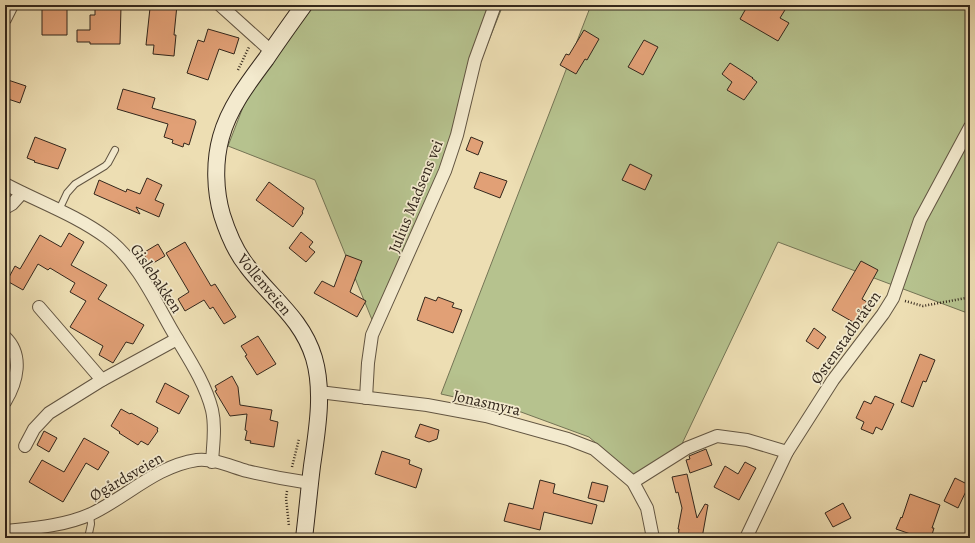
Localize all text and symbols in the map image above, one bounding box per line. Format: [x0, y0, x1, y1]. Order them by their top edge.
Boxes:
street label: Julius Madsens vei [383, 137, 449, 256]
street label: Gislebakken [125, 239, 188, 318]
street label: Vollenveien [231, 248, 297, 320]
street label: Østenstadbråten [805, 286, 886, 389]
street label: Jonasmyra [451, 385, 523, 422]
street label: Øgårdsveien [86, 447, 168, 507]

